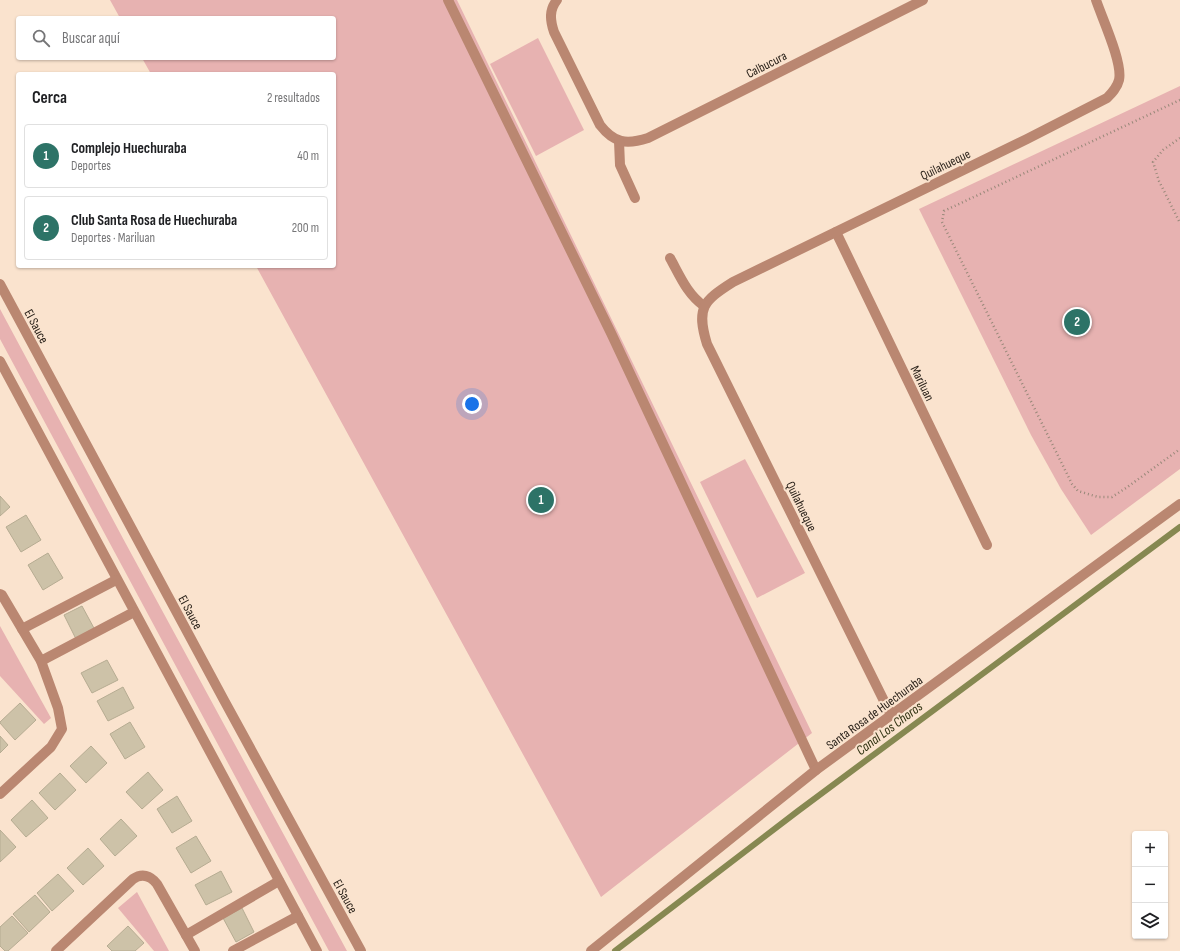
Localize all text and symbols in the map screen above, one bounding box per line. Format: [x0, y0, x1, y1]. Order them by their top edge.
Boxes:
search box [16, 16, 336, 60]
icon: search [30, 27, 52, 49]
text: Buscar aquí [62, 29, 120, 48]
street label: Calbucura [743, 48, 789, 82]
text: Cerca [32, 88, 67, 108]
text: 2 resultados [267, 90, 320, 106]
text: Complejo Huechuraba [71, 139, 187, 158]
street label: Quilahueque [918, 146, 973, 184]
text: 1 [43, 148, 49, 164]
text: 40 m [297, 148, 319, 164]
text: Deportes [71, 158, 111, 174]
text: Club Santa Rosa de Huechuraba [71, 211, 237, 230]
text: 2 [43, 220, 49, 236]
text: 200 m [292, 220, 319, 236]
text: Deportes · Mariluan [71, 230, 155, 246]
street label: El Sauce [21, 307, 52, 346]
pin: 2 [1064, 307, 1090, 337]
street label: Mariluan [907, 363, 937, 404]
your location [462, 394, 482, 414]
street label: Quilahueque [782, 479, 820, 534]
pin: 1 [528, 485, 554, 515]
street label: El Sauce [175, 593, 206, 632]
street label: Santa Rosa de Huechuraba [823, 672, 926, 753]
water label: Canal Los Choros [853, 698, 926, 759]
map controls [1132, 831, 1168, 939]
button: + [1132, 831, 1168, 867]
button: − [1132, 867, 1168, 903]
street label: El Sauce [329, 877, 361, 916]
button: layers [1132, 903, 1168, 939]

